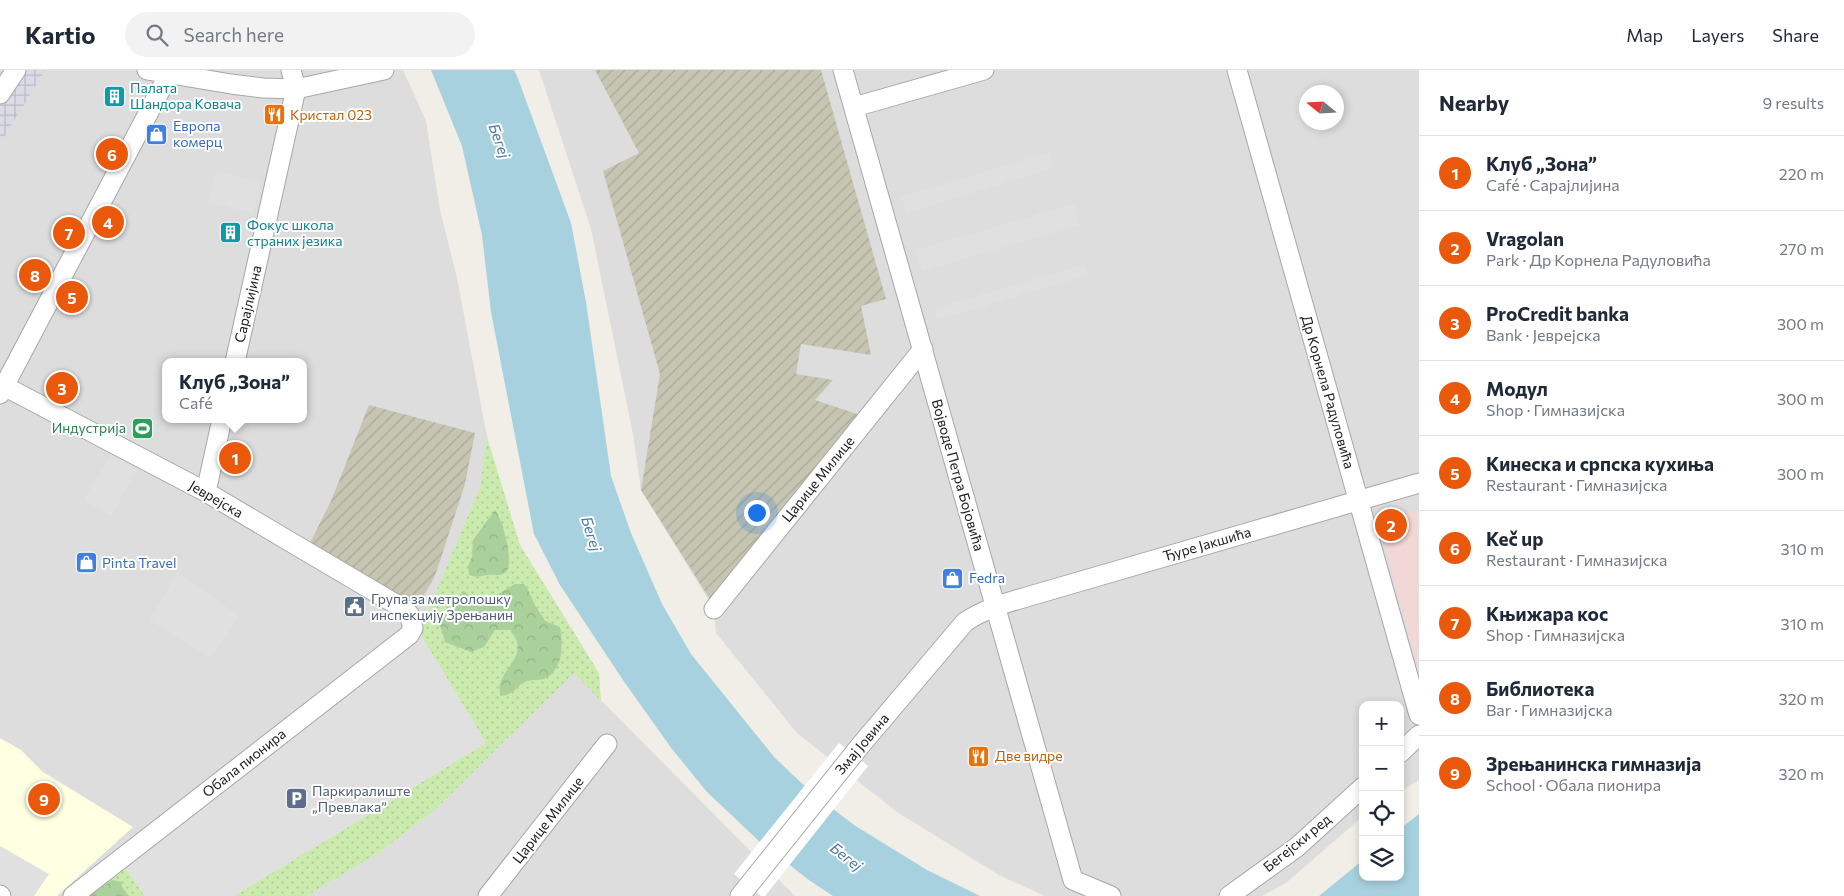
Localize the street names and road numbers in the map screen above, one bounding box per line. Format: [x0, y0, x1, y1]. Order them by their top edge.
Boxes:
street label: Сарајлијина [230, 264, 265, 344]
street label: Др Корнела Радуловића [1298, 313, 1359, 471]
street label: Војводе Петра Бојовића [929, 397, 988, 553]
street label: Царице Милице [778, 432, 857, 525]
street label: Јеврејска [186, 476, 246, 521]
street label: Ђуре Јакшића [1161, 523, 1253, 564]
street label: Змај Јовина [831, 710, 892, 778]
street label: Обала пионира [199, 725, 289, 800]
street label: Царице Милице [508, 773, 587, 866]
street label: Бегејски ред [1259, 810, 1334, 875]

